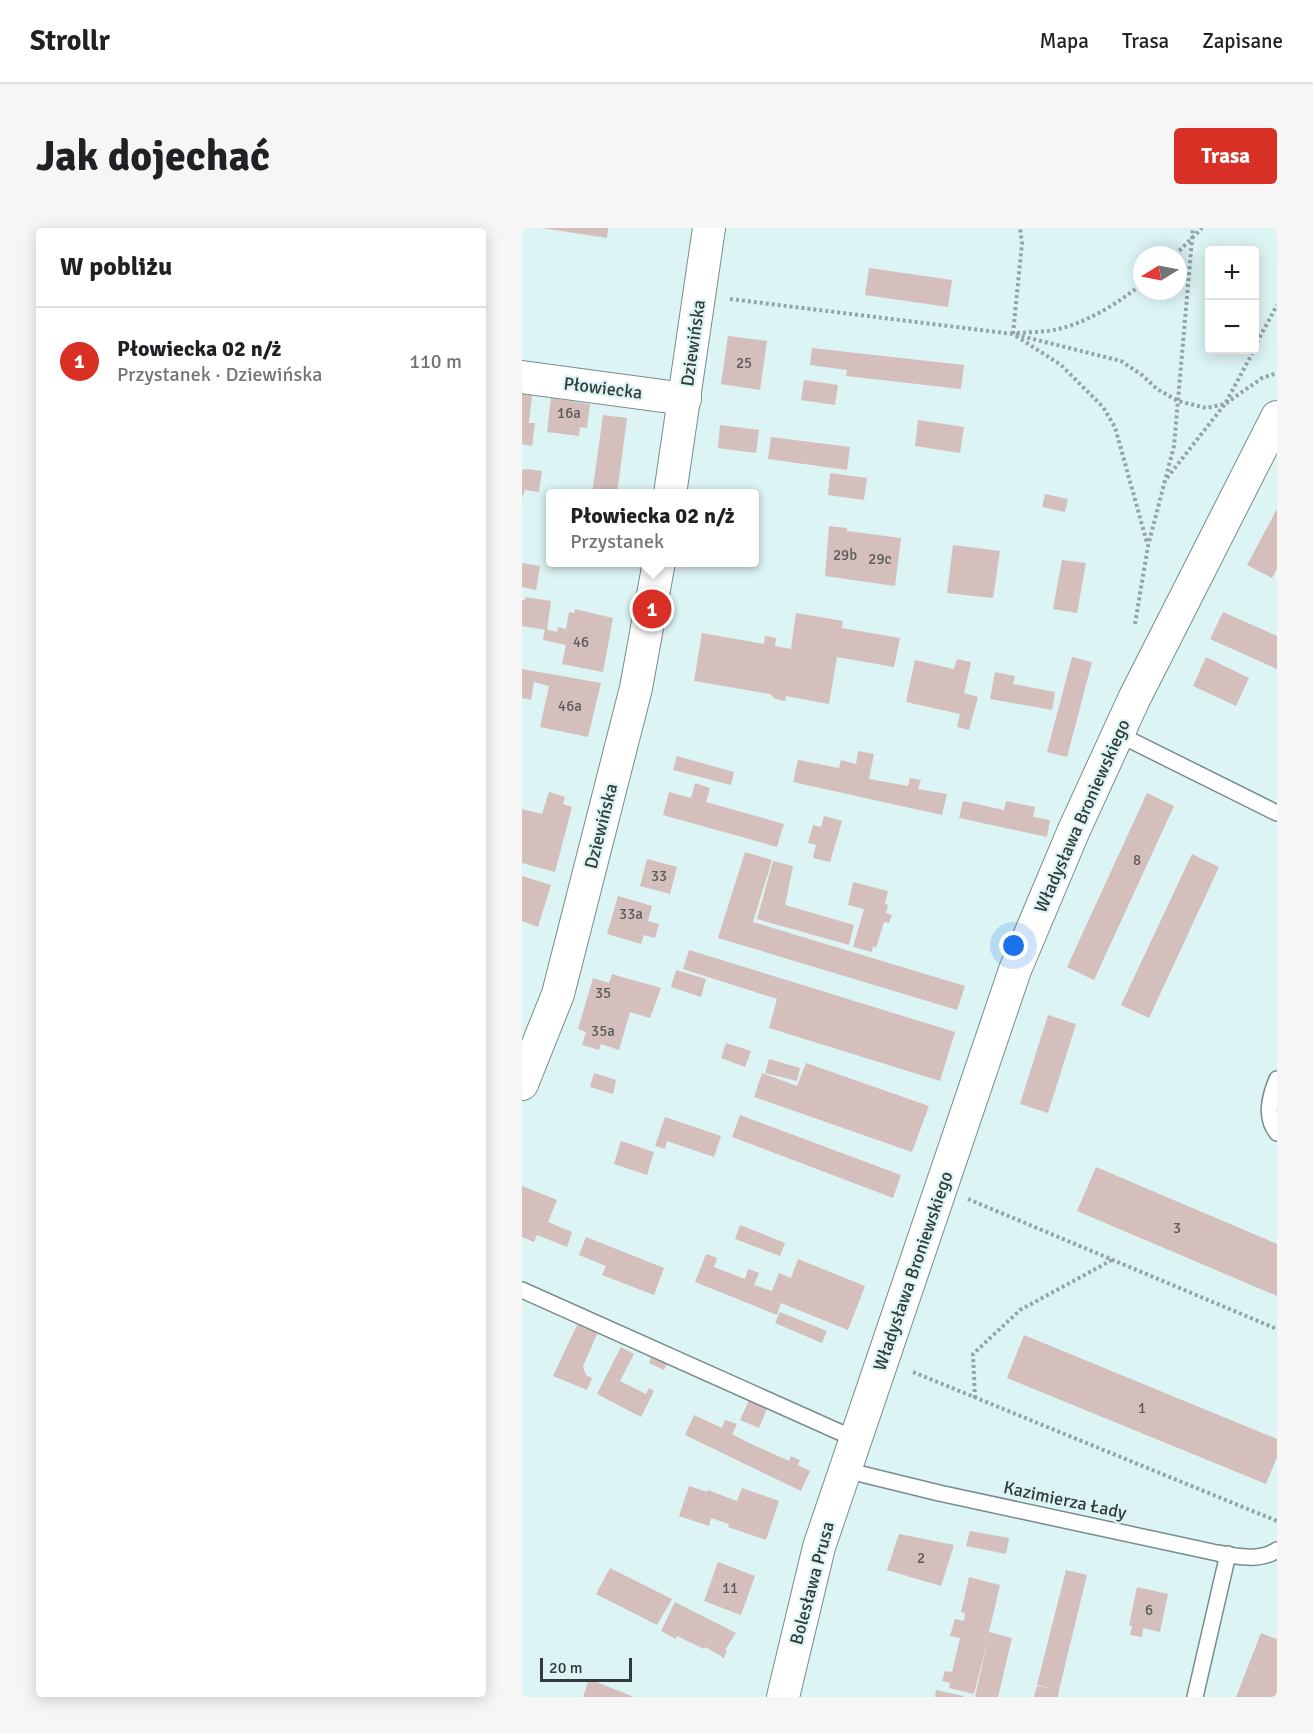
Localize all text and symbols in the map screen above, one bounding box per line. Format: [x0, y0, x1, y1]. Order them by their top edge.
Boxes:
text: Strollr [30, 24, 110, 58]
text: Mapa [1039, 28, 1089, 54]
text: Trasa [1122, 28, 1169, 54]
text: Zapisane [1202, 28, 1283, 54]
button: Trasa [1174, 128, 1277, 184]
text: Jak dojechać [36, 131, 270, 182]
north arrow [1133, 246, 1187, 300]
map controls [1205, 246, 1259, 354]
button: + [1205, 246, 1259, 300]
text: W pobliżu [60, 251, 172, 283]
street label: Dziewińska [676, 298, 710, 388]
button: − [1205, 300, 1259, 354]
text: Płowiecka 02 n/ż [117, 335, 281, 362]
text: 1 [74, 349, 85, 374]
text: 110 m [409, 349, 462, 374]
house number: 25 [736, 354, 752, 372]
text: Przystanek · Dziewińska [117, 362, 322, 387]
street label: Płowiecka [562, 372, 644, 404]
house number: 16a [557, 404, 581, 422]
popup [546, 489, 759, 567]
text: Płowiecka 02 n/ż [570, 502, 735, 529]
text: Przystanek [570, 529, 664, 554]
house number: 29b [833, 546, 857, 564]
house number: 29c [868, 550, 892, 568]
pin: 1 [632, 586, 672, 632]
house number: 46 [573, 633, 589, 651]
house number: 46a [558, 697, 582, 715]
street label: Władysława Broniewskiego [1029, 716, 1135, 916]
street label: Dziewińska [580, 781, 622, 871]
house number: 8 [1133, 851, 1141, 869]
house number: 33 [651, 867, 667, 885]
house number: 33a [619, 905, 643, 923]
your location [999, 931, 1028, 960]
house number: 35 [595, 984, 611, 1002]
house number: 35a [591, 1022, 615, 1040]
street label: Władysława Broniewskiego [869, 1168, 957, 1374]
house number: 3 [1173, 1219, 1181, 1237]
house number: 1 [1138, 1399, 1146, 1417]
street label: Kazimierza Łady [1001, 1476, 1129, 1524]
street label: Bolesława Prusa [785, 1519, 839, 1647]
house number: 2 [917, 1549, 925, 1567]
house number: 11 [722, 1579, 738, 1597]
house number: 6 [1145, 1601, 1153, 1619]
scale bar [540, 1655, 632, 1682]
text: 20 m [549, 1658, 583, 1678]

